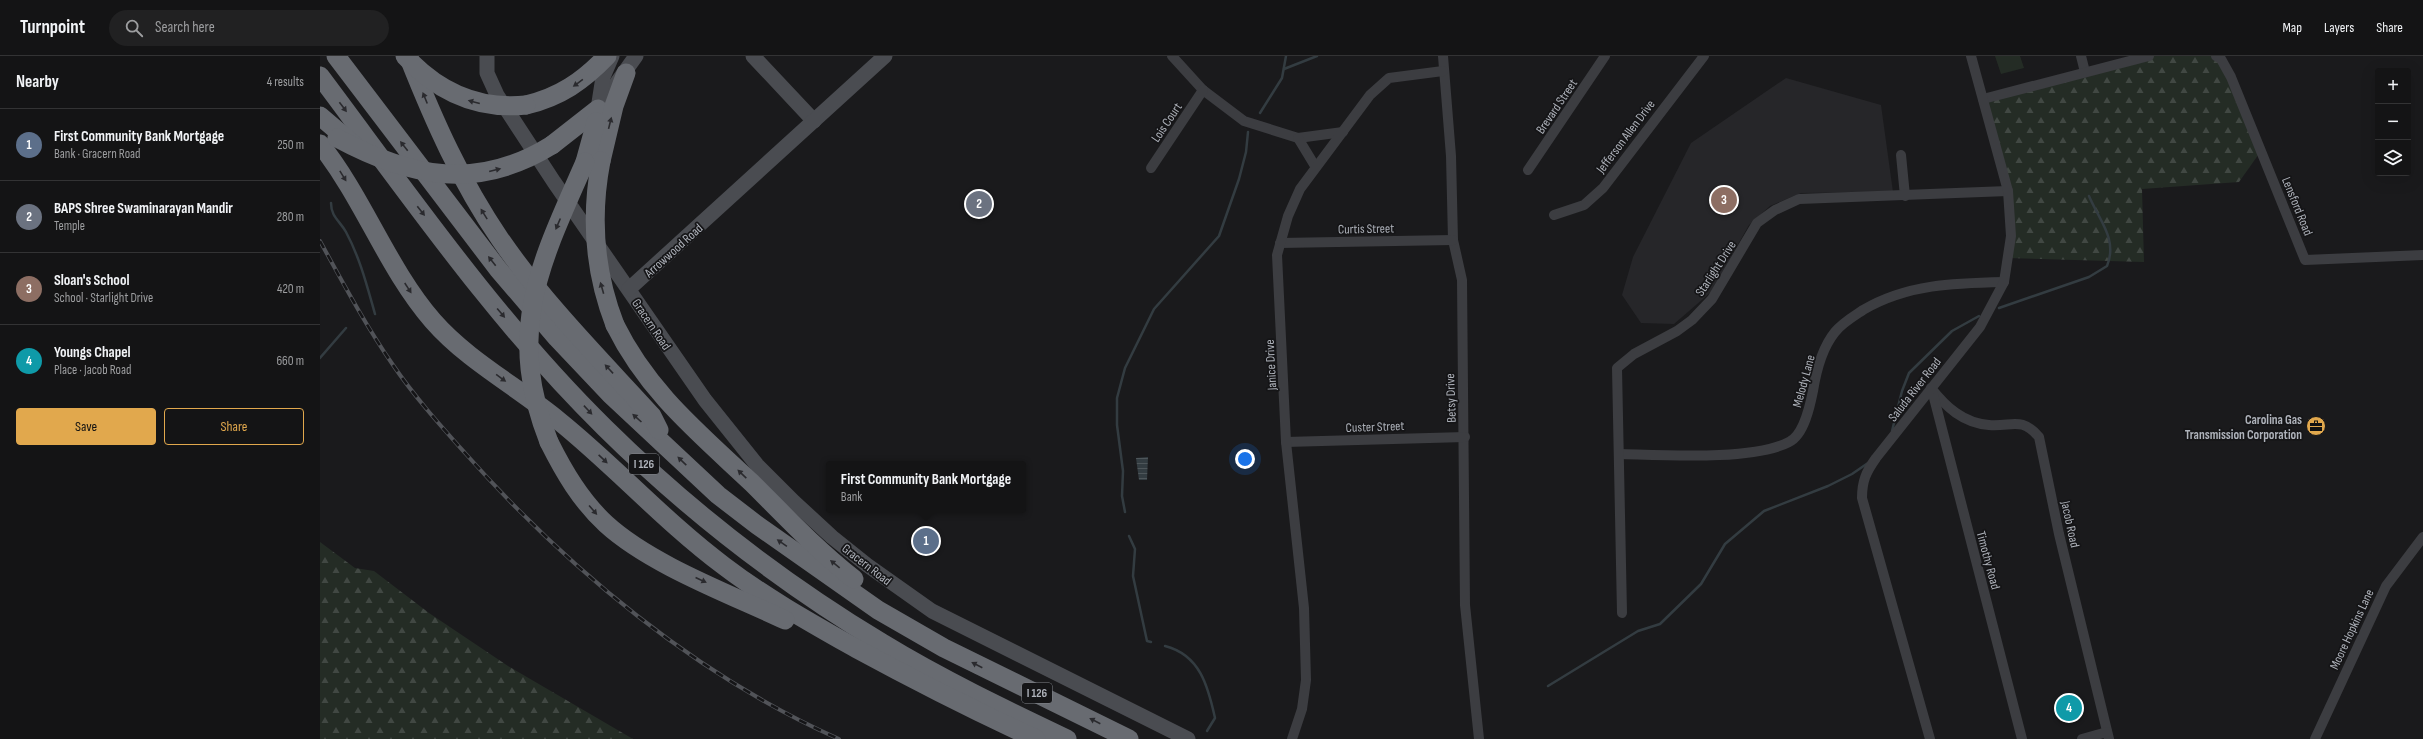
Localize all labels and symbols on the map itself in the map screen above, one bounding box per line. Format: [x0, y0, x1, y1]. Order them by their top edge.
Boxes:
street label: Brevard Street [1533, 76, 1581, 137]
one-way arrow [573, 78, 583, 86]
one-way arrow [421, 92, 427, 104]
street label: Jefferson Allen Drive [1592, 97, 1659, 177]
one-way arrow [467, 99, 479, 105]
street label: Lois Court [1148, 100, 1186, 145]
one-way arrow [339, 102, 347, 112]
one-way arrow [607, 116, 613, 129]
one-way arrow [400, 141, 409, 152]
one-way arrow [489, 167, 501, 173]
one-way arrow [339, 171, 347, 181]
street label: Lensford Road [2278, 175, 2316, 238]
pin: 3 [1711, 185, 1737, 215]
pin: 2 [966, 189, 992, 219]
one-way arrow [417, 206, 425, 217]
one-way arrow [480, 208, 487, 220]
one-way arrow [555, 218, 561, 229]
street label: Arrowwood Road [640, 220, 706, 282]
street label: Curtis Street [1338, 221, 1394, 237]
street label: Starlight Drive [1692, 238, 1740, 299]
one-way arrow [488, 255, 496, 266]
one-way arrow [599, 282, 605, 294]
one-way arrow [404, 283, 412, 294]
street label: Gracern Road [628, 296, 674, 353]
one-way arrow [497, 308, 506, 319]
street label: Janice Drive [1262, 339, 1280, 392]
street label: Melody Lane [1789, 353, 1819, 409]
street label: Saluda River Road [1885, 354, 1945, 425]
one-way arrow [604, 364, 614, 374]
street label: Betsy Drive [1442, 373, 1460, 423]
one-way arrow [496, 374, 507, 382]
one-way arrow [584, 405, 593, 415]
place label: Carolina Gas Transmission Corporation [2185, 412, 2302, 443]
one-way arrow [632, 414, 641, 423]
office icon: Carolina Gas Transmission Corporation [2305, 415, 2327, 437]
street label: Custer Street [1345, 418, 1405, 436]
your location [1235, 449, 1255, 469]
one-way arrow [598, 454, 607, 463]
road number: I 126 [629, 454, 659, 474]
one-way arrow [677, 456, 687, 466]
one-way arrow [737, 469, 747, 479]
street label: Jacob Road [2057, 498, 2083, 549]
one-way arrow [588, 505, 597, 515]
pin: 1 [913, 526, 939, 556]
street label: Timothy Road [1973, 529, 2003, 591]
one-way arrow [777, 539, 787, 547]
street label: Gracern Road [838, 540, 894, 589]
one-way arrow [830, 560, 841, 569]
one-way arrow [695, 577, 706, 583]
street label: Moore Hopkins Lane [2326, 587, 2378, 672]
one-way arrow [972, 662, 983, 668]
road number: I 126 [1022, 683, 1052, 703]
pin: 4 [2056, 693, 2082, 723]
one-way arrow [1089, 718, 1100, 725]

